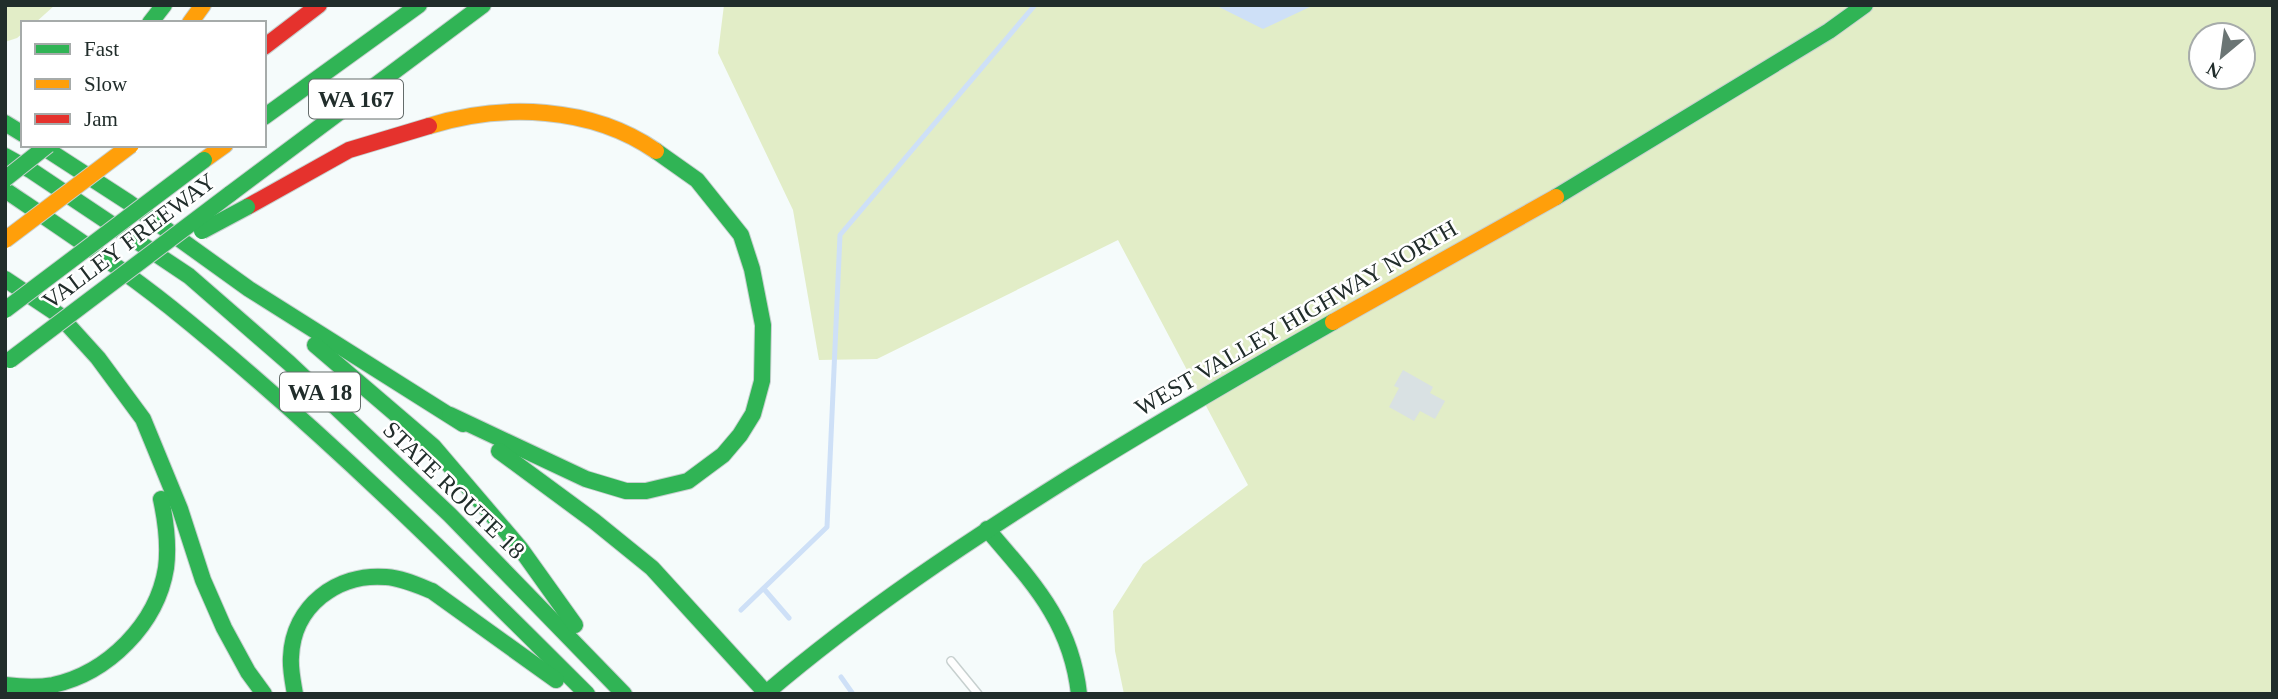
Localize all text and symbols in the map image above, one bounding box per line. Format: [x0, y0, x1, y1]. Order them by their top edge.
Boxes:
legend [21, 21, 266, 147]
north arrow [2187, 21, 2257, 91]
text: Fast [84, 37, 119, 61]
text: N [2203, 58, 2225, 83]
text: Slow [84, 72, 128, 96]
road number: WA 167 [309, 80, 403, 118]
text: Jam [84, 107, 118, 131]
street label: VALLEY FREEWAY [38, 168, 220, 314]
street label: WEST VALLEY HIGHWAY NORTH [1130, 215, 1462, 421]
road number: WA 18 [280, 372, 360, 412]
street label: STATE ROUTE 18 [378, 416, 530, 564]

